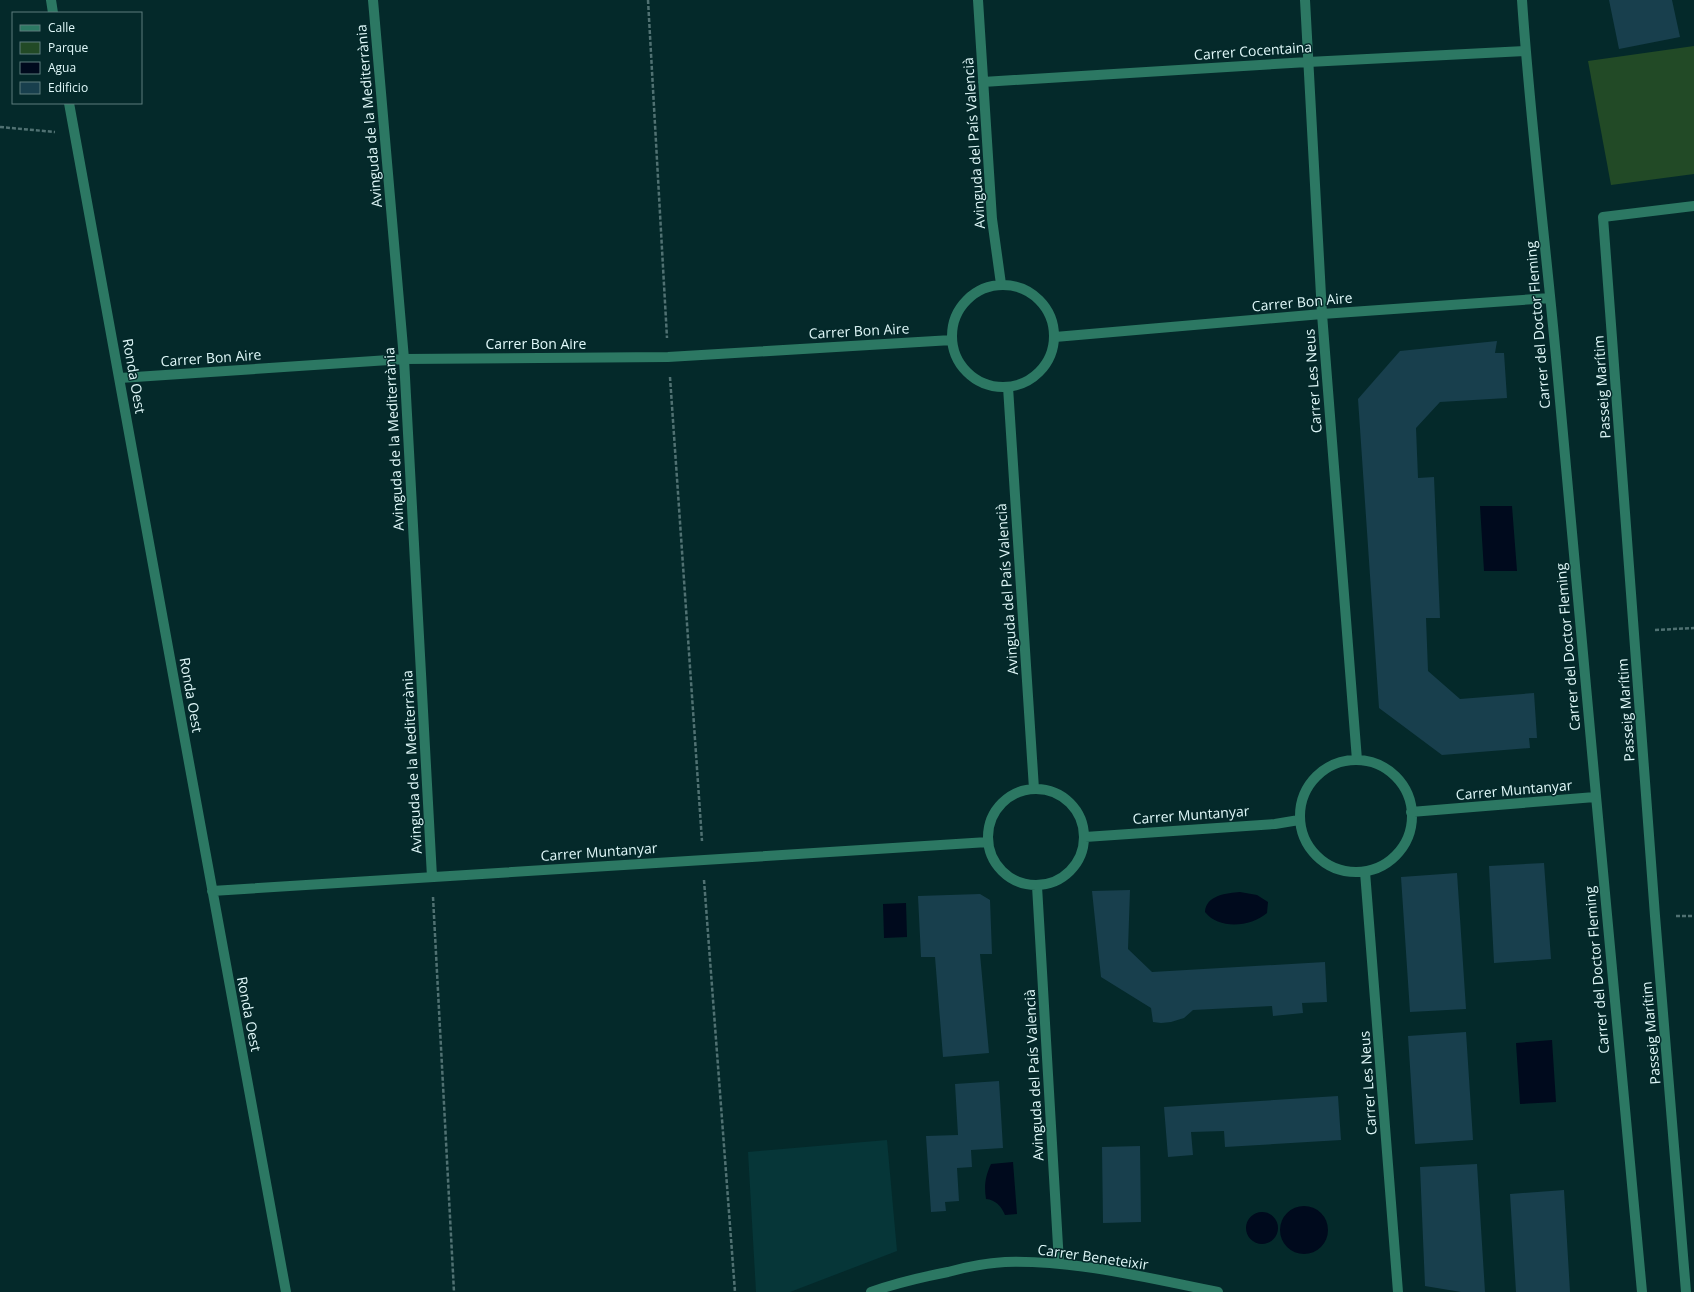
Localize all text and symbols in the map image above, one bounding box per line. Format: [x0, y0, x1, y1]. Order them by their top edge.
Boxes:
legend [12, 12, 142, 104]
text: Calle [48, 19, 75, 36]
street label: Avinguda de la Mediterrània [351, 24, 386, 208]
street label: Carrer Cocentaina [1193, 37, 1313, 64]
text: Parque [48, 39, 88, 56]
street label: Avinguda del País Valencià [958, 57, 989, 229]
text: Agua [48, 59, 76, 76]
text: Edificio [48, 79, 88, 96]
street label: Carrer del Doctor Fleming [1521, 240, 1554, 410]
street label: Carrer Bon Aire [1251, 288, 1353, 315]
street label: Carrer Bon Aire [808, 318, 910, 343]
street label: Carrer Les Neus [1299, 328, 1326, 434]
street label: Carrer Bon Aire [486, 334, 587, 353]
street label: Passeig Marítim [1588, 335, 1615, 439]
street label: Ronda Oest [119, 337, 150, 415]
street label: Carrer Bon Aire [160, 344, 262, 370]
street label: Avinguda de la Mediterrània [379, 347, 408, 531]
street label: Avinguda del País Valencià [991, 503, 1022, 675]
street label: Carrer del Doctor Fleming [1551, 562, 1584, 732]
street label: Ronda Oest [176, 656, 207, 734]
street label: Passeig Marítim [1612, 658, 1639, 762]
street label: Avinguda de la Mediterrània [397, 670, 426, 854]
street label: Carrer Muntanyar [1455, 775, 1573, 804]
street label: Carrer Muntanyar [1132, 801, 1250, 828]
street label: Carrer Muntanyar [540, 838, 658, 865]
street label: Carrer del Doctor Fleming [1580, 885, 1613, 1055]
street label: Ronda Oest [233, 975, 266, 1053]
street label: Passeig Marítim [1637, 981, 1664, 1085]
street label: Avinguda del País Valencià [1020, 989, 1047, 1161]
street label: Carrer Les Neus [1354, 1030, 1381, 1136]
street label: Carrer Beneteixir [1036, 1239, 1150, 1274]

